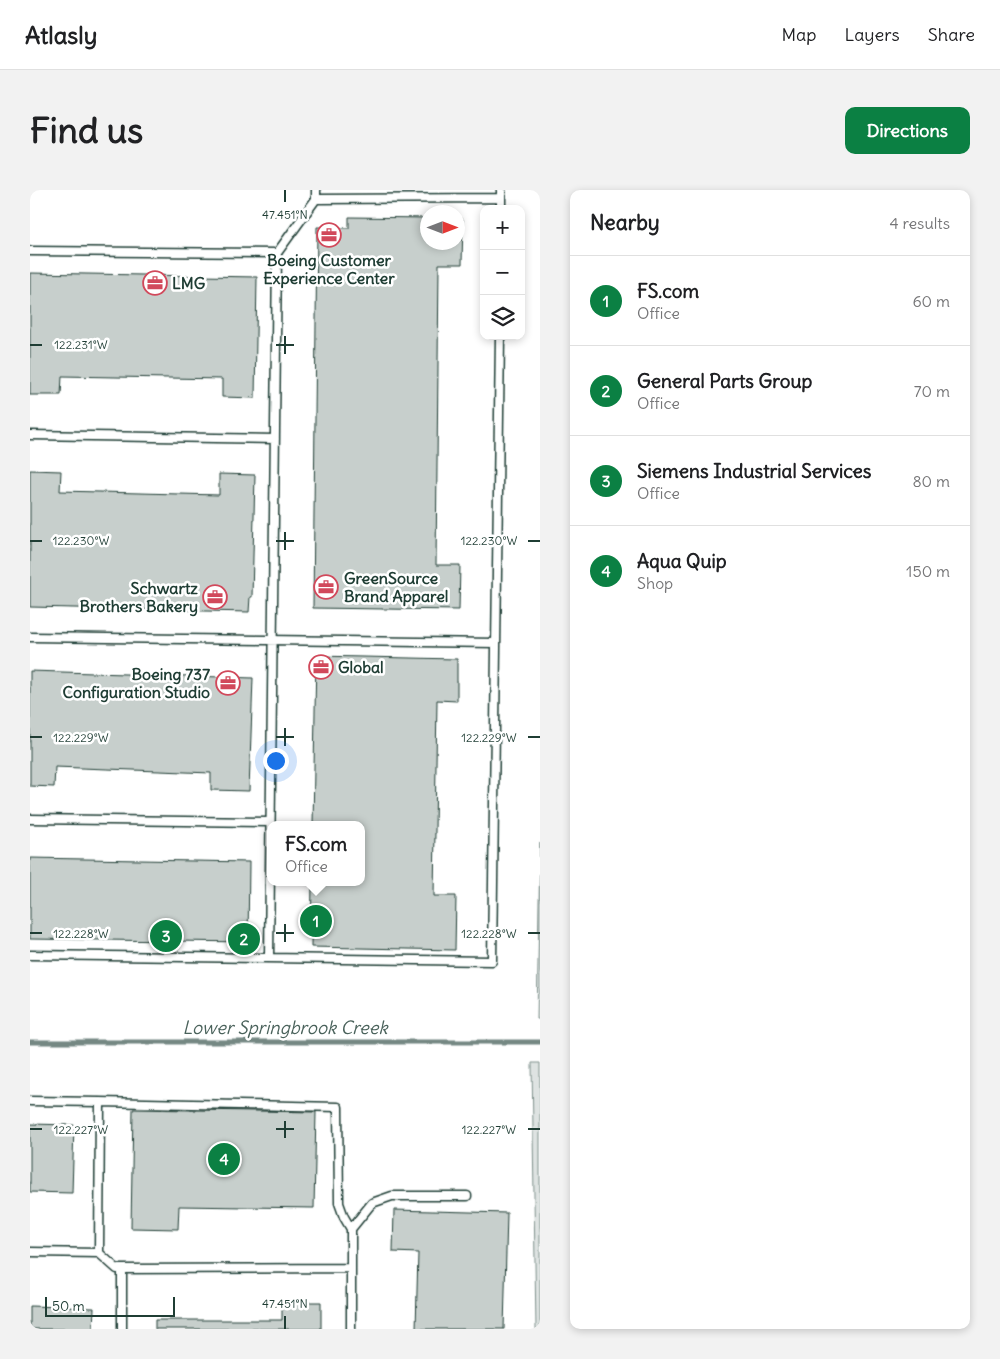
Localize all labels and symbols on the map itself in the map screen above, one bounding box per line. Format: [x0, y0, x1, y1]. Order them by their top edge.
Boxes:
north arrow [420, 205, 465, 250]
text: 47.451°N [262, 207, 308, 222]
office icon: Boeing Customer Experience Center [316, 222, 342, 248]
place label: Boeing Customer Experience Center [263, 250, 395, 289]
office icon: LMG [142, 270, 168, 296]
place label: LMG [172, 273, 206, 293]
text: 122.231°W [54, 337, 108, 352]
text: 122.230°W [53, 533, 109, 548]
text: 122.230°W [461, 533, 517, 548]
place label: GreenSource Brand Apparel [344, 568, 448, 607]
office icon: GreenSource Brand Apparel [313, 574, 339, 600]
place label: Schwartz Brothers Bakery [80, 578, 198, 617]
office icon: Schwartz Brothers Bakery [202, 584, 228, 610]
office icon: Global [308, 654, 334, 680]
place label: Global [338, 657, 384, 677]
place label: Boeing 737 Configuration Studio [63, 664, 210, 703]
office icon: Boeing 737 Configuration Studio [215, 670, 241, 696]
text: 122.229°W [53, 730, 109, 745]
text: 122.229°W [461, 730, 517, 745]
your location [263, 748, 289, 774]
pin: 1 [300, 902, 332, 940]
pin: 3 [150, 917, 182, 955]
pin: 2 [228, 920, 260, 958]
text: 122.228°W [53, 926, 109, 941]
text: 122.228°W [461, 926, 517, 941]
water label: Lower Springbrook Creek [182, 1016, 389, 1039]
text: 122.227°W [54, 1122, 108, 1137]
text: 122.227°W [462, 1122, 516, 1137]
pin: 4 [208, 1140, 240, 1178]
scale bar [45, 1294, 175, 1317]
text: 47.451°N [262, 1296, 308, 1311]

